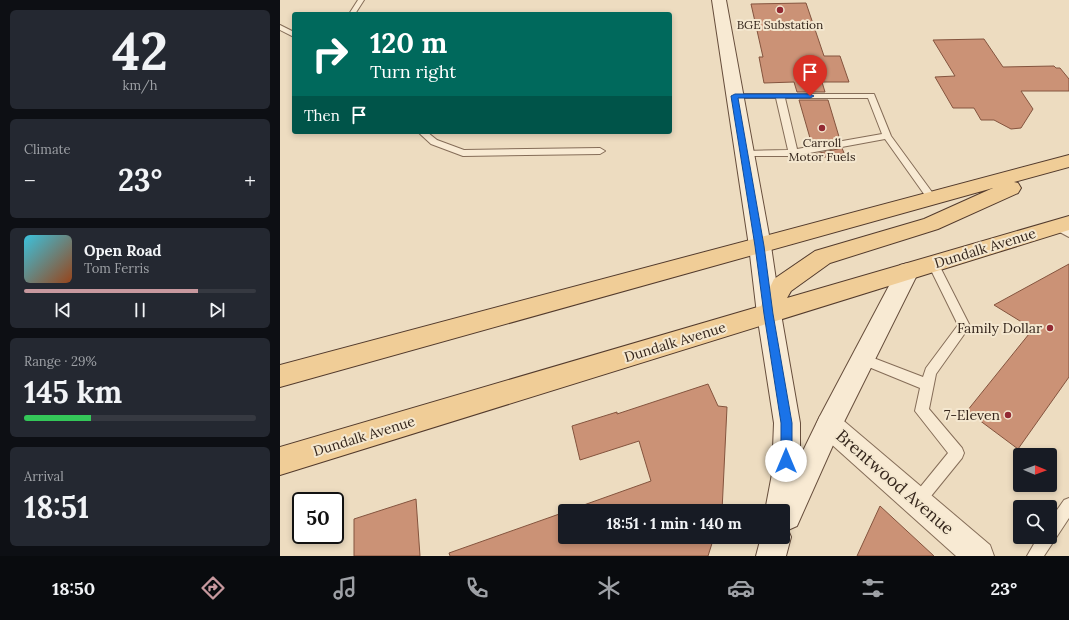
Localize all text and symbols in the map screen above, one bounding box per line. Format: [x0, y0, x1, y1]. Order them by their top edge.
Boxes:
marker: BGE Substation [775, 5, 785, 15]
place label: BGE Substation [737, 17, 823, 32]
text: 42 [112, 18, 168, 84]
text: 120 m [370, 25, 447, 61]
icon: right [304, 28, 356, 80]
pin [793, 55, 827, 96]
text: Turn right [370, 60, 456, 83]
icon: arrive [799, 61, 821, 83]
text: km/h [122, 77, 158, 94]
icon: arrive [348, 104, 370, 126]
text: Then [304, 106, 340, 125]
marker: Carroll Motor Fuels [817, 123, 827, 133]
place label: Carroll Motor Fuels [789, 135, 856, 164]
text: Climate [24, 141, 71, 158]
text: 23° [118, 161, 162, 199]
text: − [24, 166, 36, 194]
text: + [244, 166, 256, 194]
street label: Dundalk Avenue [932, 224, 1038, 272]
text: Open Road [84, 241, 162, 260]
text: Tom Ferris [84, 260, 149, 277]
icon: previous [52, 299, 74, 321]
icon: pause [129, 299, 151, 321]
icon: next [206, 299, 228, 321]
street label: Dundalk Avenue [622, 318, 728, 366]
place label: Family Dollar [957, 319, 1042, 337]
marker: Family Dollar [1045, 323, 1055, 333]
text: Range · 29% [24, 353, 97, 370]
text: 145 km [24, 373, 122, 411]
place label: 7-Eleven [944, 406, 1000, 424]
marker: 7-Eleven [1003, 410, 1013, 420]
street label: Dundalk Avenue [311, 412, 417, 460]
street label: Brentwood Avenue [831, 425, 959, 539]
position arrow [765, 440, 807, 482]
north arrow [1013, 448, 1057, 492]
map controls [1013, 448, 1057, 544]
text: Arrival [24, 468, 64, 485]
text: 18:51 [24, 488, 89, 526]
speed limit sign: 50 [292, 492, 344, 544]
button: search [1013, 500, 1057, 544]
text: 18:51 · 1 min · 140 m [606, 514, 742, 533]
icon: directions [199, 574, 227, 602]
icon: music [331, 574, 359, 602]
icon: phone [463, 574, 491, 602]
icon: climate [595, 574, 623, 602]
icon: car [727, 574, 755, 602]
icon: filters [859, 574, 887, 602]
text: 18:50 [52, 577, 95, 600]
text: 23° [990, 577, 1017, 600]

